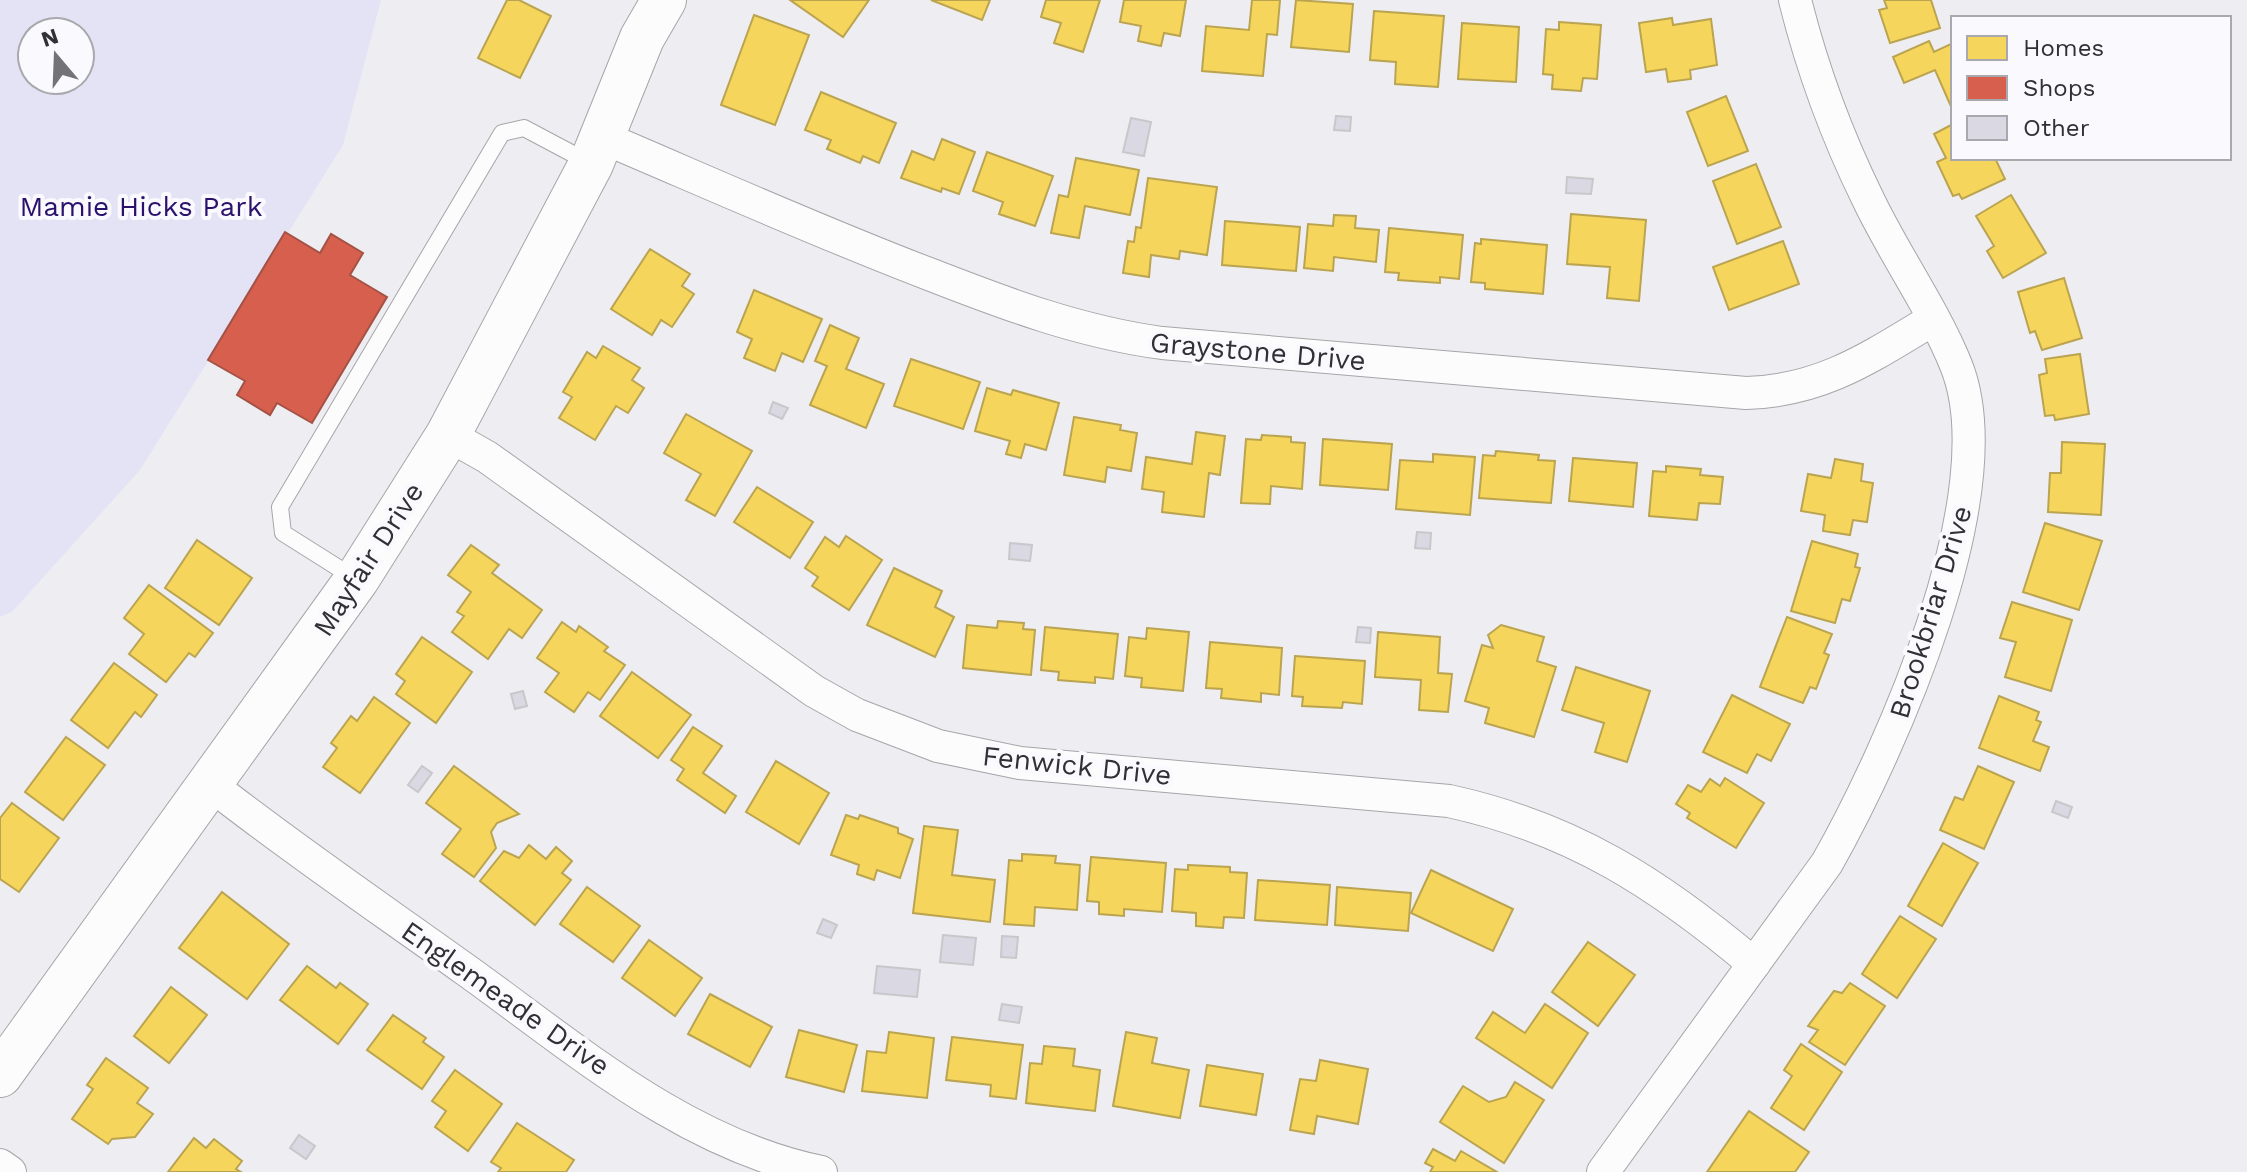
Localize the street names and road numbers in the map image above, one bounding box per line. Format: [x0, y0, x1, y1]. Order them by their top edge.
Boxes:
street label: Graystone Drive [1149, 326, 1367, 377]
street label: Mayfair Drive [306, 476, 430, 642]
street label: Brookbriar Drive [1882, 502, 1979, 723]
street label: Fenwick Drive [981, 739, 1173, 792]
street label: Englemeade Drive [395, 914, 616, 1083]

